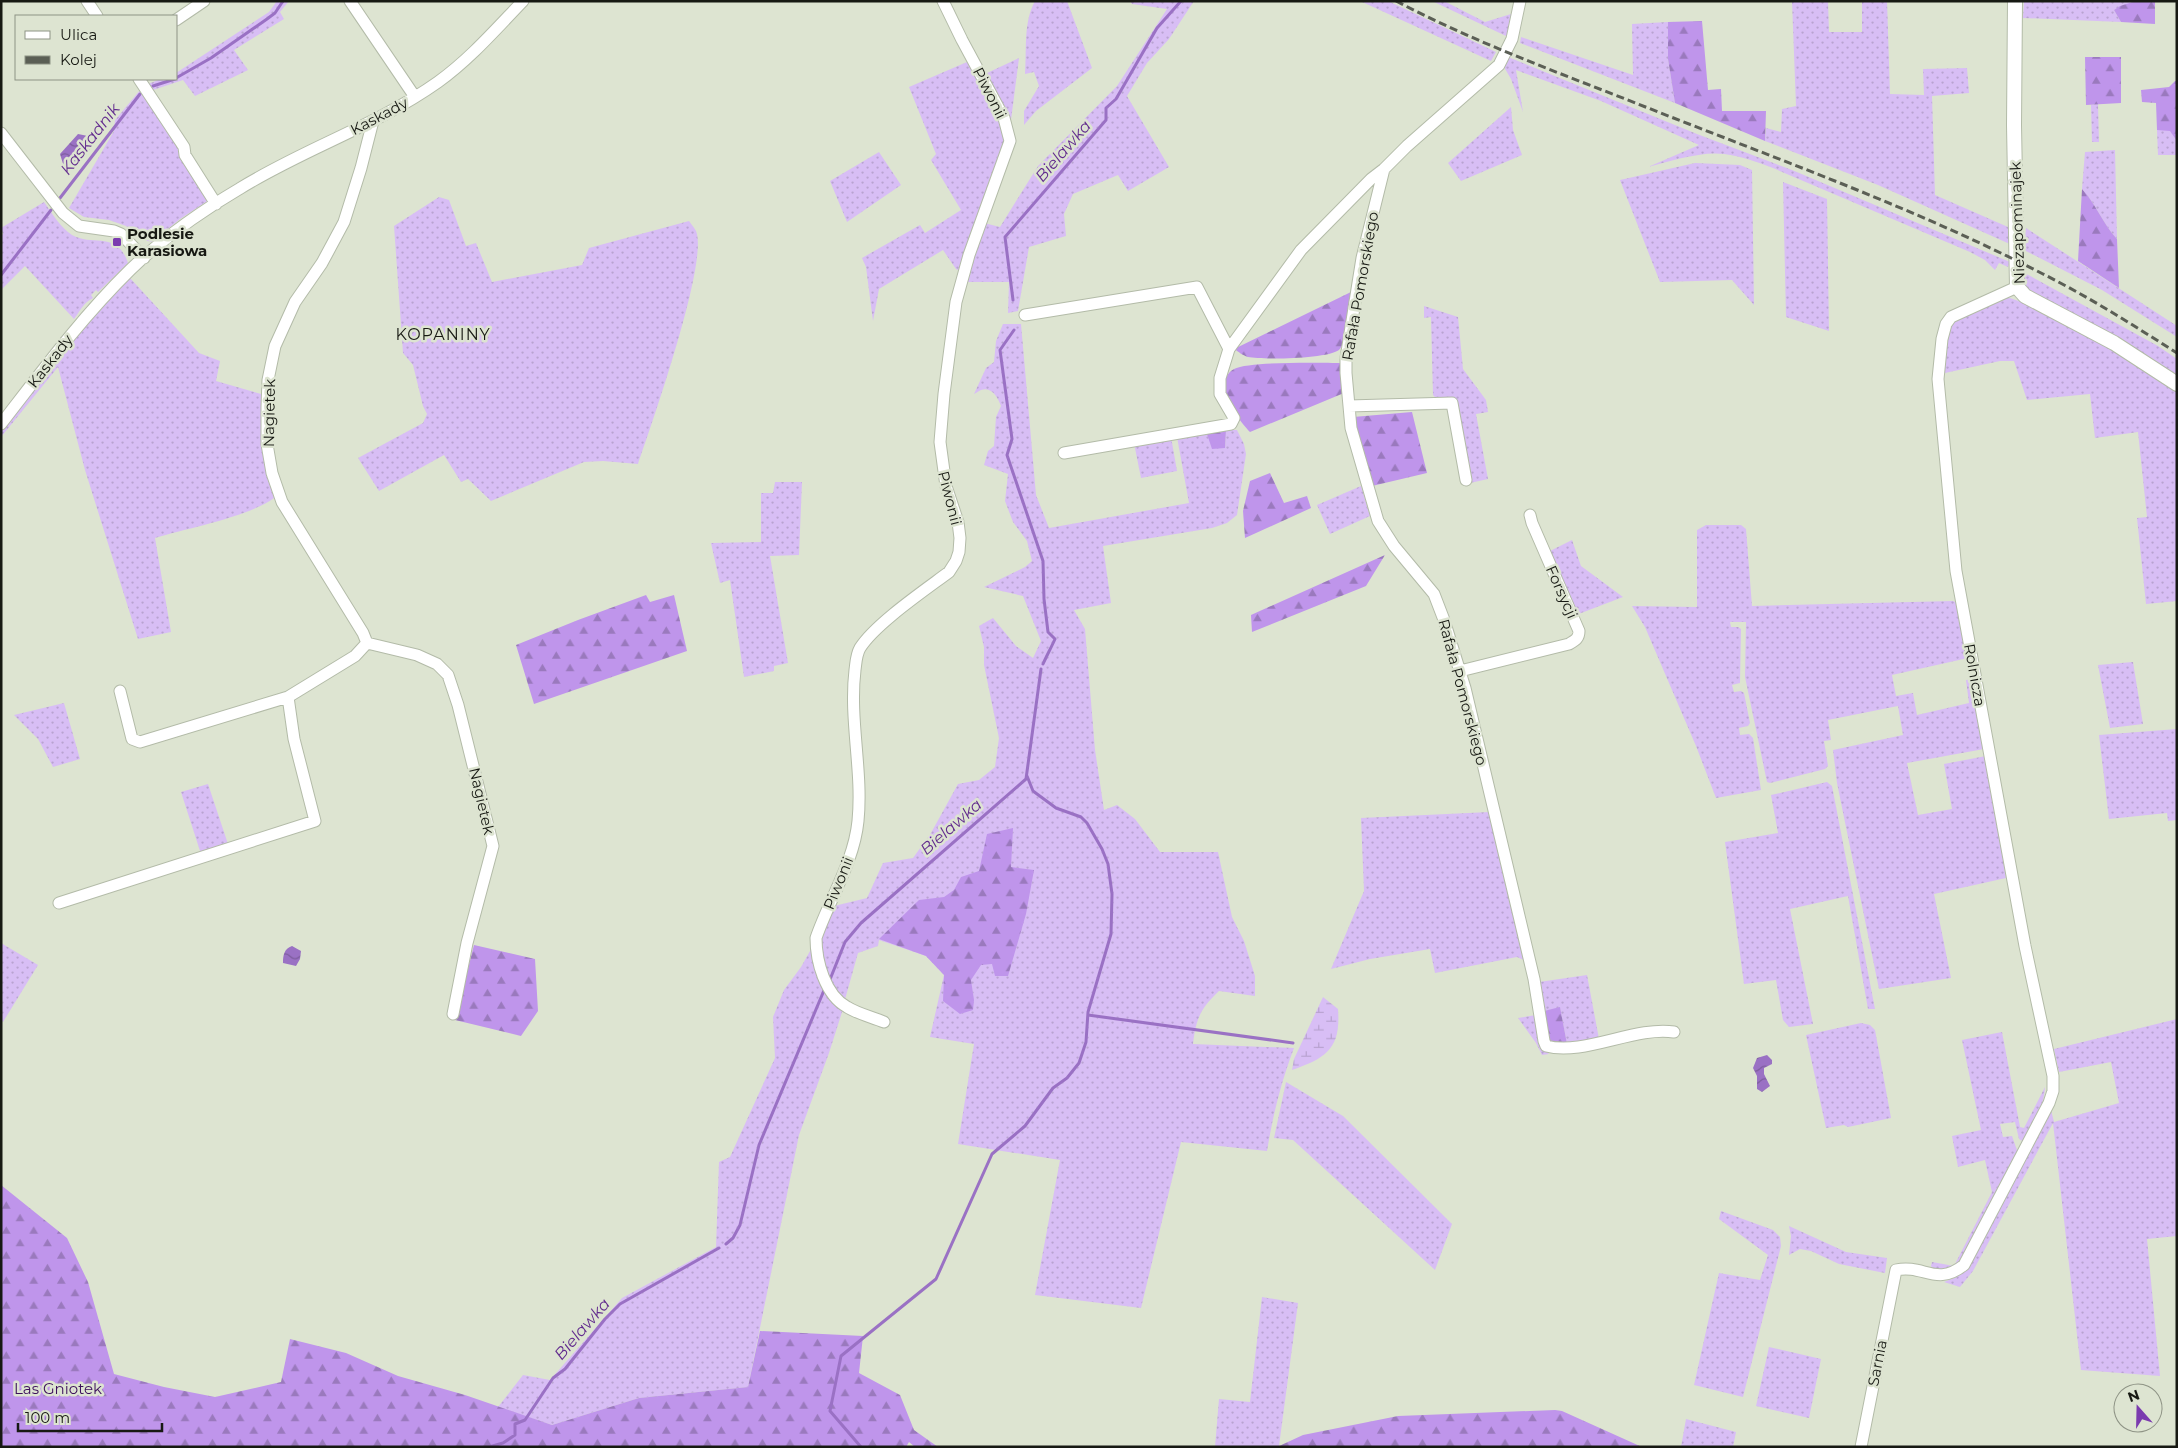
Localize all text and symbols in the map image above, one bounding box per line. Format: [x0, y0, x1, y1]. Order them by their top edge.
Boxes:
legend [15, 15, 178, 80]
text: Ulica [60, 25, 97, 44]
text: Kolej [60, 50, 97, 69]
street label: Piwonii [969, 64, 1011, 122]
street label: Kaskady [347, 93, 412, 139]
water label: Kaskadnik [56, 98, 125, 178]
water label: Bielawka [1031, 116, 1095, 186]
street label: Niezapominajek [2005, 161, 2029, 284]
street label: Rafała Pomorskiego [1338, 210, 1382, 362]
place label: Podlesie Karasiowa [127, 224, 207, 260]
marker: Podlesie Karasiowa [111, 236, 123, 248]
district label: KOPANINY [395, 325, 491, 344]
street label: Kaskady [23, 330, 77, 391]
street label: Nagietek [259, 379, 279, 447]
street label: Piwonii [934, 469, 966, 527]
street label: Forsycji [1542, 562, 1582, 622]
street label: Rafała Pomorskiego [1434, 617, 1492, 767]
street label: Rolnicza [1960, 642, 1990, 708]
street label: Nagietek [465, 766, 499, 836]
water label: Bielawka [916, 795, 986, 859]
street label: Piwonii [819, 854, 857, 912]
water label: Bielawka [550, 1294, 614, 1364]
street label: Sarnia [1863, 1338, 1891, 1388]
park label: Las Gniotek [14, 1379, 102, 1398]
north arrow [2113, 1383, 2163, 1433]
text: N [2125, 1385, 2142, 1406]
scale bar [18, 1400, 161, 1432]
text: 100 m [25, 1408, 70, 1427]

